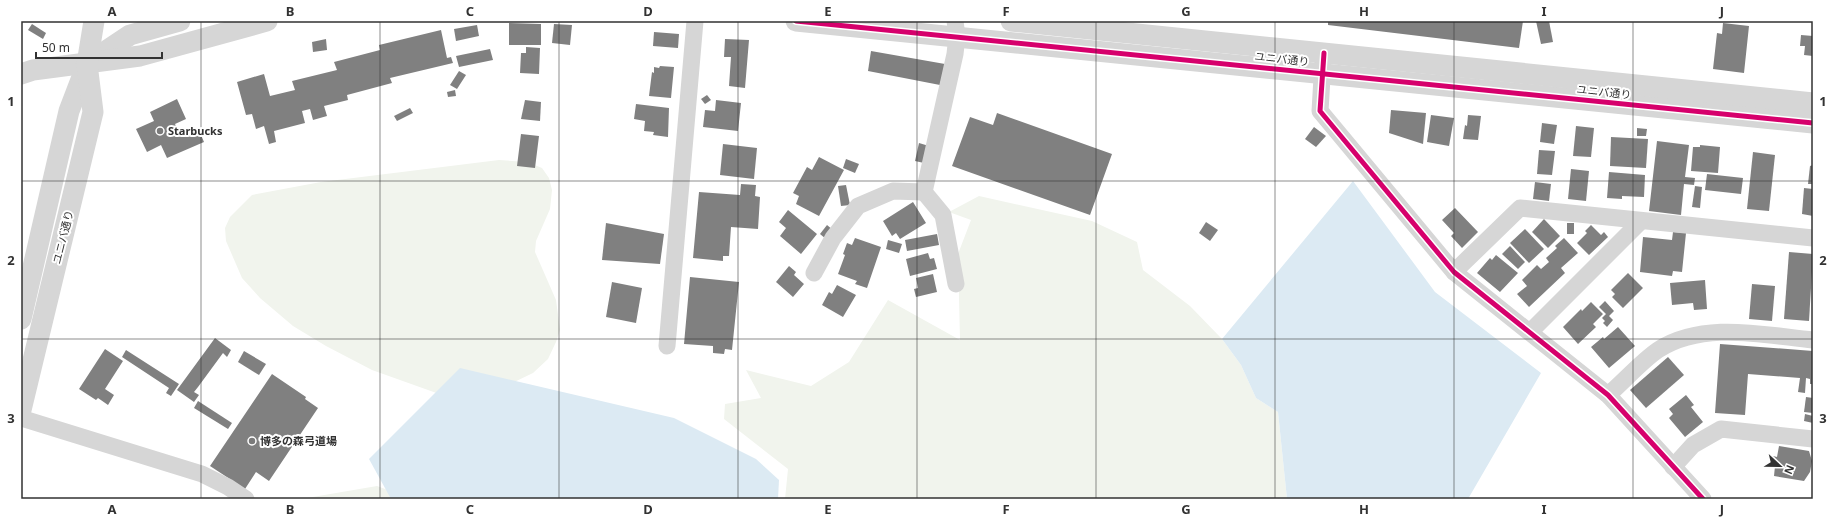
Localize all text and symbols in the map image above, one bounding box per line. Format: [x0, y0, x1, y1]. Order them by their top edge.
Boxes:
text: A [108, 2, 117, 20]
text: B [286, 2, 294, 20]
text: C [466, 2, 474, 20]
text: D [643, 2, 653, 20]
text: E [824, 2, 832, 20]
text: F [1002, 2, 1010, 20]
text: G [1181, 2, 1191, 20]
text: H [1359, 2, 1369, 20]
text: I [1541, 2, 1547, 20]
text: J [1719, 2, 1724, 20]
scale bar [36, 34, 162, 60]
text: 50 m [42, 39, 70, 56]
street label: ユニバ通り [1254, 48, 1310, 69]
street label: ユニバ通り [1576, 81, 1632, 102]
text: 1 [7, 92, 15, 110]
text: 1 [1819, 92, 1827, 110]
place label: Starbucks [168, 123, 223, 138]
marker: Starbucks [155, 126, 165, 136]
street label: ユニバ通り [49, 208, 76, 265]
text: 2 [7, 251, 15, 269]
text: 2 [1819, 251, 1827, 269]
text: 3 [7, 409, 15, 427]
text: 3 [1819, 409, 1827, 427]
place label: 博多の森弓道場 [260, 433, 337, 448]
marker: 博多の森弓道場 [247, 436, 257, 446]
north arrow [1760, 446, 1800, 486]
text: N [1781, 463, 1798, 477]
text: A [108, 500, 117, 518]
text: B [286, 500, 294, 518]
text: C [466, 500, 474, 518]
text: D [643, 500, 653, 518]
text: E [824, 500, 832, 518]
text: F [1002, 500, 1010, 518]
text: G [1181, 500, 1191, 518]
text: H [1359, 500, 1369, 518]
text: I [1541, 500, 1547, 518]
text: J [1719, 500, 1724, 518]

